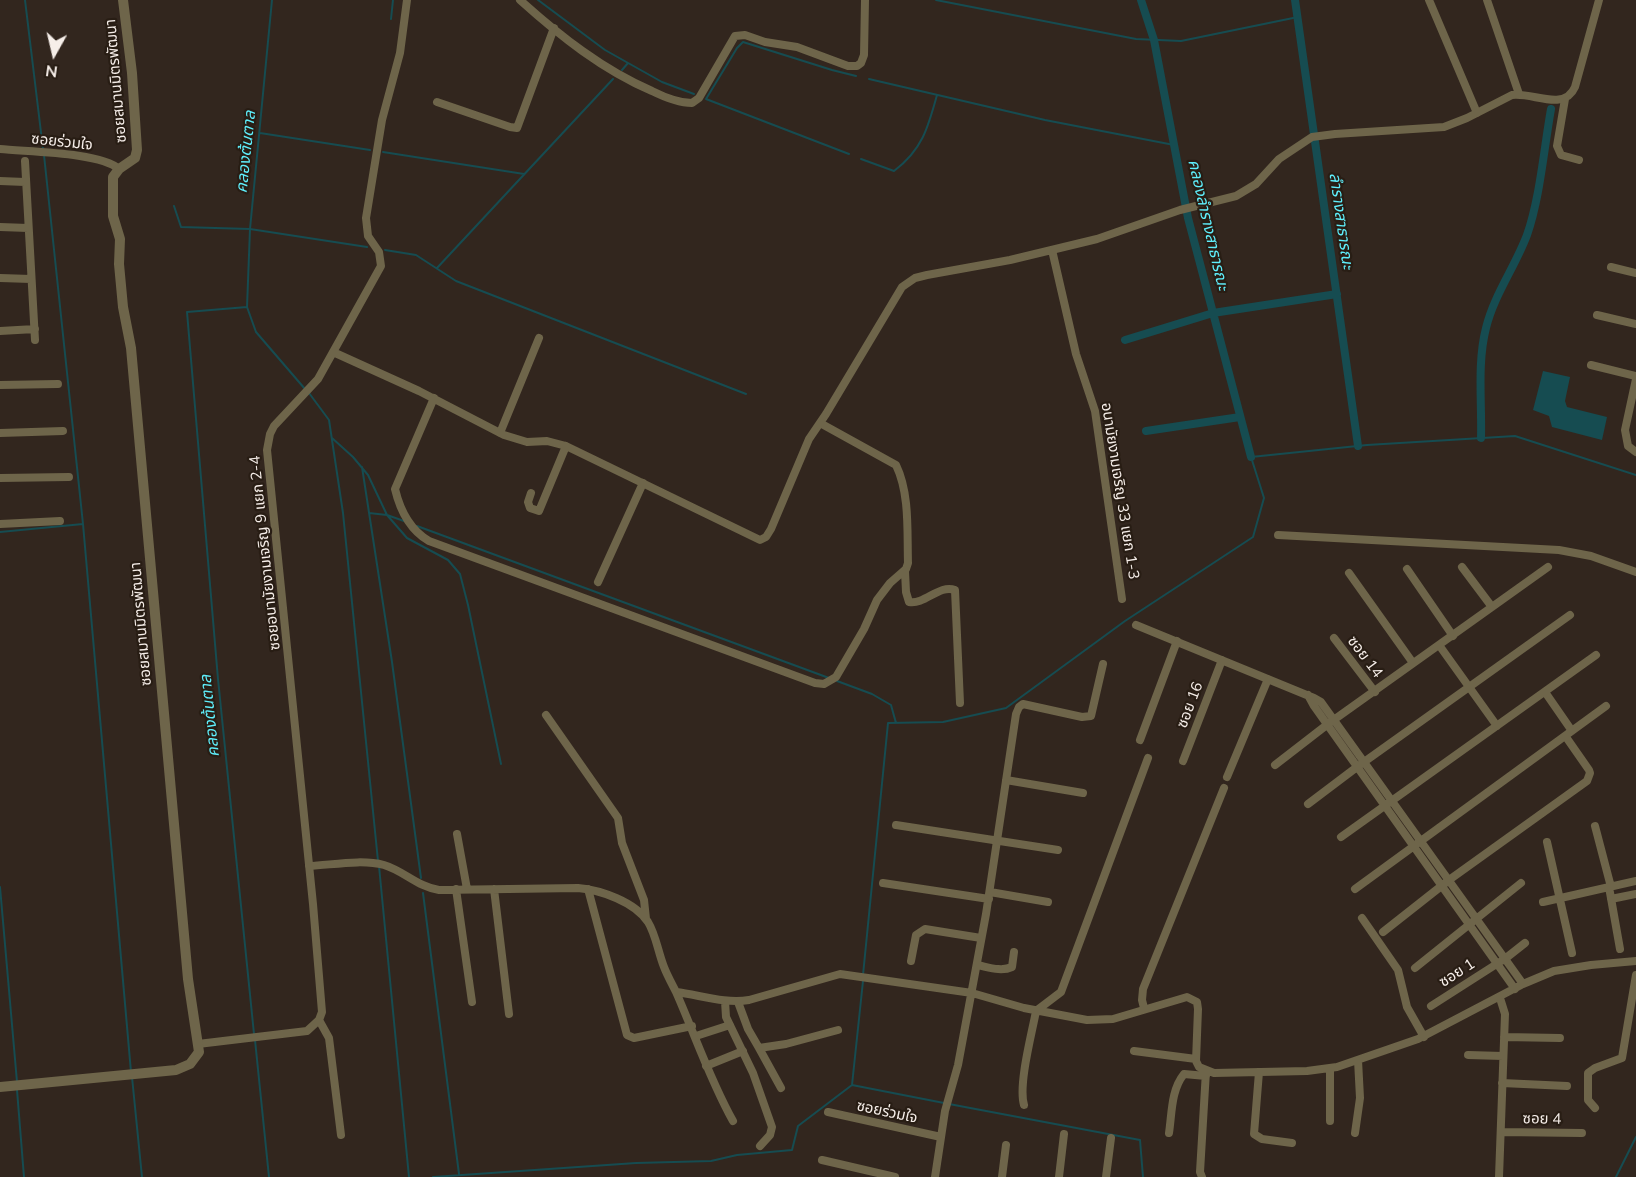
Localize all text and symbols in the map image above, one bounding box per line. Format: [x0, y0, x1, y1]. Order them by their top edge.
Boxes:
street label: ซอยสมานมิตรพัฒนา [102, 18, 130, 144]
north arrow [24, 24, 84, 84]
text: N [44, 61, 59, 83]
water label: คลองต้นตาล [232, 110, 260, 194]
street label: ซอยร่วมใจ [30, 130, 94, 154]
water label: คลองลำรางสาธารณะ [1184, 158, 1232, 292]
water label: ลำรางสาธารณะ [1325, 172, 1357, 270]
street label: อนามัยงามเจริญ 33 แยก 1-3 [1097, 401, 1143, 581]
street label: ซอยอนามัยงามเจริญ 9 แยก 2-4 [246, 455, 284, 651]
street label: ซอยสมานมิตรพัฒนา [127, 561, 155, 687]
street label: ซอย 14 [1343, 633, 1387, 681]
water label: คลองต้นตาล [196, 674, 224, 758]
street label: ซอย 16 [1173, 679, 1207, 731]
street label: ซอย 1 [1436, 955, 1478, 991]
street label: ซอยร่วมใจ [855, 1097, 919, 1127]
street label: ซอย 4 [1522, 1110, 1562, 1128]

